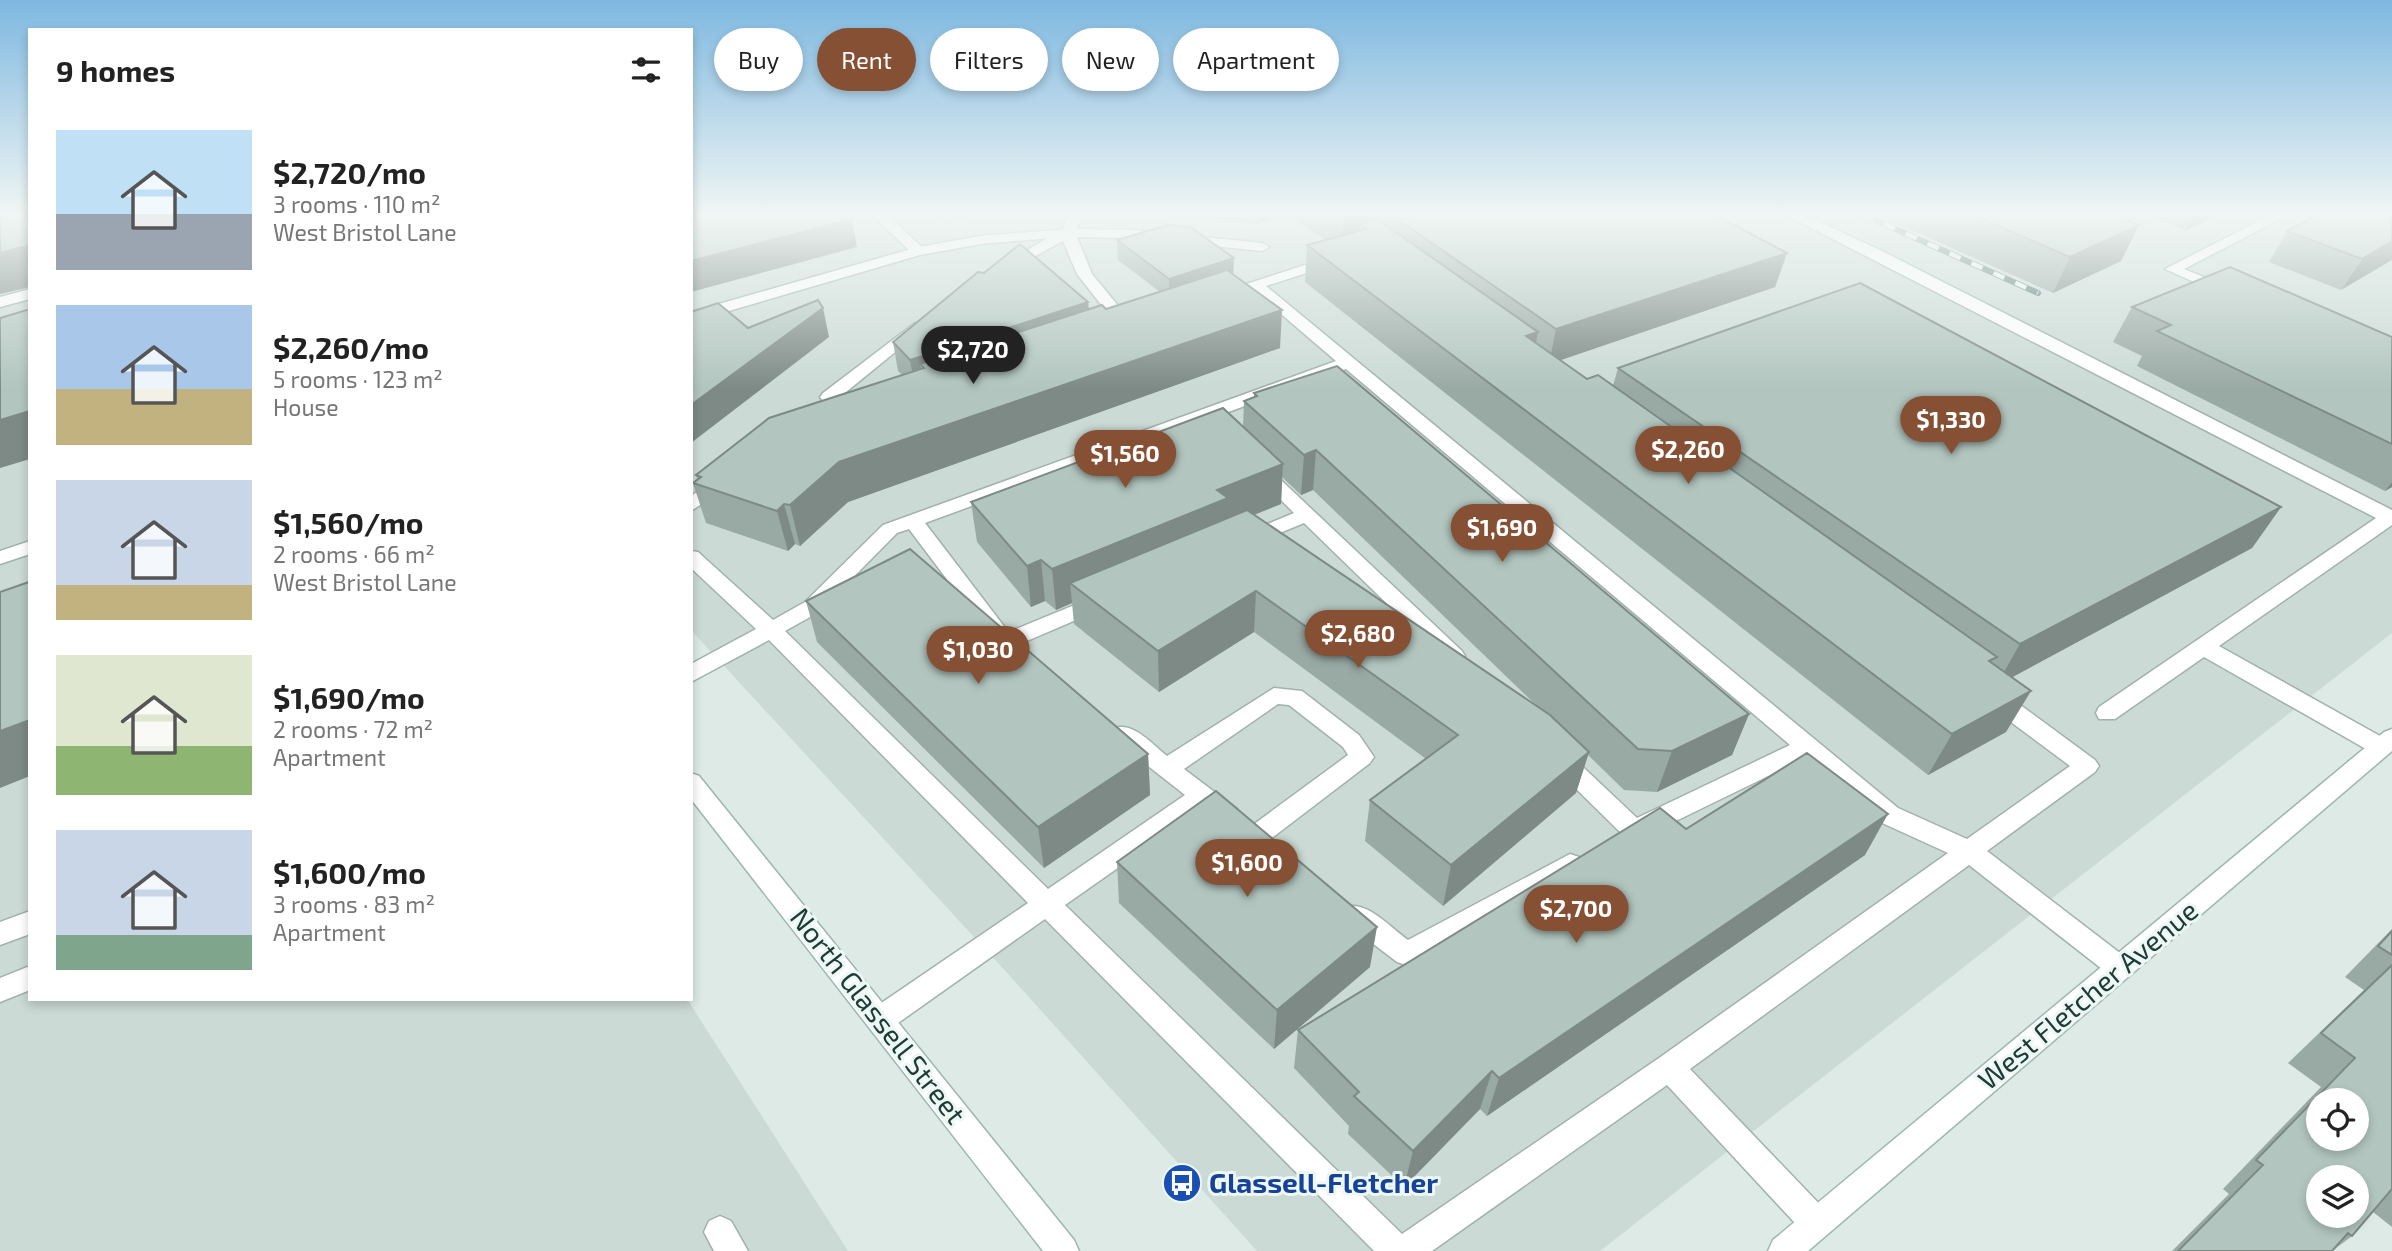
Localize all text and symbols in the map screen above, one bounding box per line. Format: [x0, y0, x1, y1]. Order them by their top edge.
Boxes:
chip: Buy [714, 28, 803, 91]
chip: Rent [817, 28, 916, 91]
chip: Filters [930, 28, 1048, 91]
chip: New [1062, 28, 1159, 91]
chip: Apartment [1173, 28, 1339, 91]
icon: filters [627, 51, 665, 89]
text: 9 homes [56, 52, 175, 88]
text: $2,720/mo [273, 154, 426, 190]
icon: home [112, 158, 196, 242]
text: 3 rooms · 110 m² [273, 190, 440, 218]
text: West Bristol Lane [273, 218, 457, 246]
pin: $2,720 [916, 326, 1030, 386]
text: $2,260/mo [273, 329, 429, 365]
icon: home [112, 333, 196, 417]
text: $2,720 [937, 335, 1009, 363]
text: 5 rooms · 123 m² [273, 365, 443, 393]
text: House [273, 393, 339, 421]
pin: $1,330 [1894, 396, 2008, 456]
text: $1,330 [1916, 405, 1986, 433]
pin: $2,260 [1631, 426, 1745, 486]
pin: $1,560 [1068, 430, 1182, 490]
text: $2,260 [1651, 435, 1725, 463]
text: $1,560 [1090, 439, 1160, 467]
text: $1,560/mo [273, 504, 424, 540]
pin: $1,690 [1445, 504, 1559, 564]
icon: home [112, 508, 196, 592]
text: $1,690 [1467, 513, 1537, 541]
text: 2 rooms · 66 m² [273, 540, 435, 568]
text: West Bristol Lane [273, 568, 457, 596]
pin: $2,680 [1301, 610, 1415, 670]
text: $2,680 [1321, 619, 1395, 647]
pin: $1,030 [921, 626, 1035, 686]
text: $1,030 [943, 635, 1013, 663]
text: $1,690/mo [273, 679, 425, 715]
icon: home [112, 683, 196, 767]
text: 2 rooms · 72 m² [273, 715, 433, 743]
text: Apartment [273, 743, 386, 771]
pin: $1,600 [1190, 839, 1304, 899]
text: $1,600 [1211, 848, 1283, 876]
text: $1,600/mo [273, 854, 426, 890]
icon: home [112, 858, 196, 942]
pin: $2,700 [1519, 886, 1633, 945]
text: 3 rooms · 83 m² [273, 890, 435, 918]
street label: West Fletcher Avenue [1971, 892, 2204, 1096]
text: $2,700 [1540, 894, 1612, 922]
street label: North Glassell Street [784, 901, 974, 1130]
text: Apartment [273, 918, 386, 946]
map controls [2306, 1088, 2369, 1228]
button: locate [2306, 1088, 2369, 1151]
bus stop icon: Glassell-Fletcher [1161, 1162, 1203, 1204]
place label: Glassell-Fletcher [1209, 1165, 1438, 1199]
button: layers [2306, 1165, 2369, 1228]

